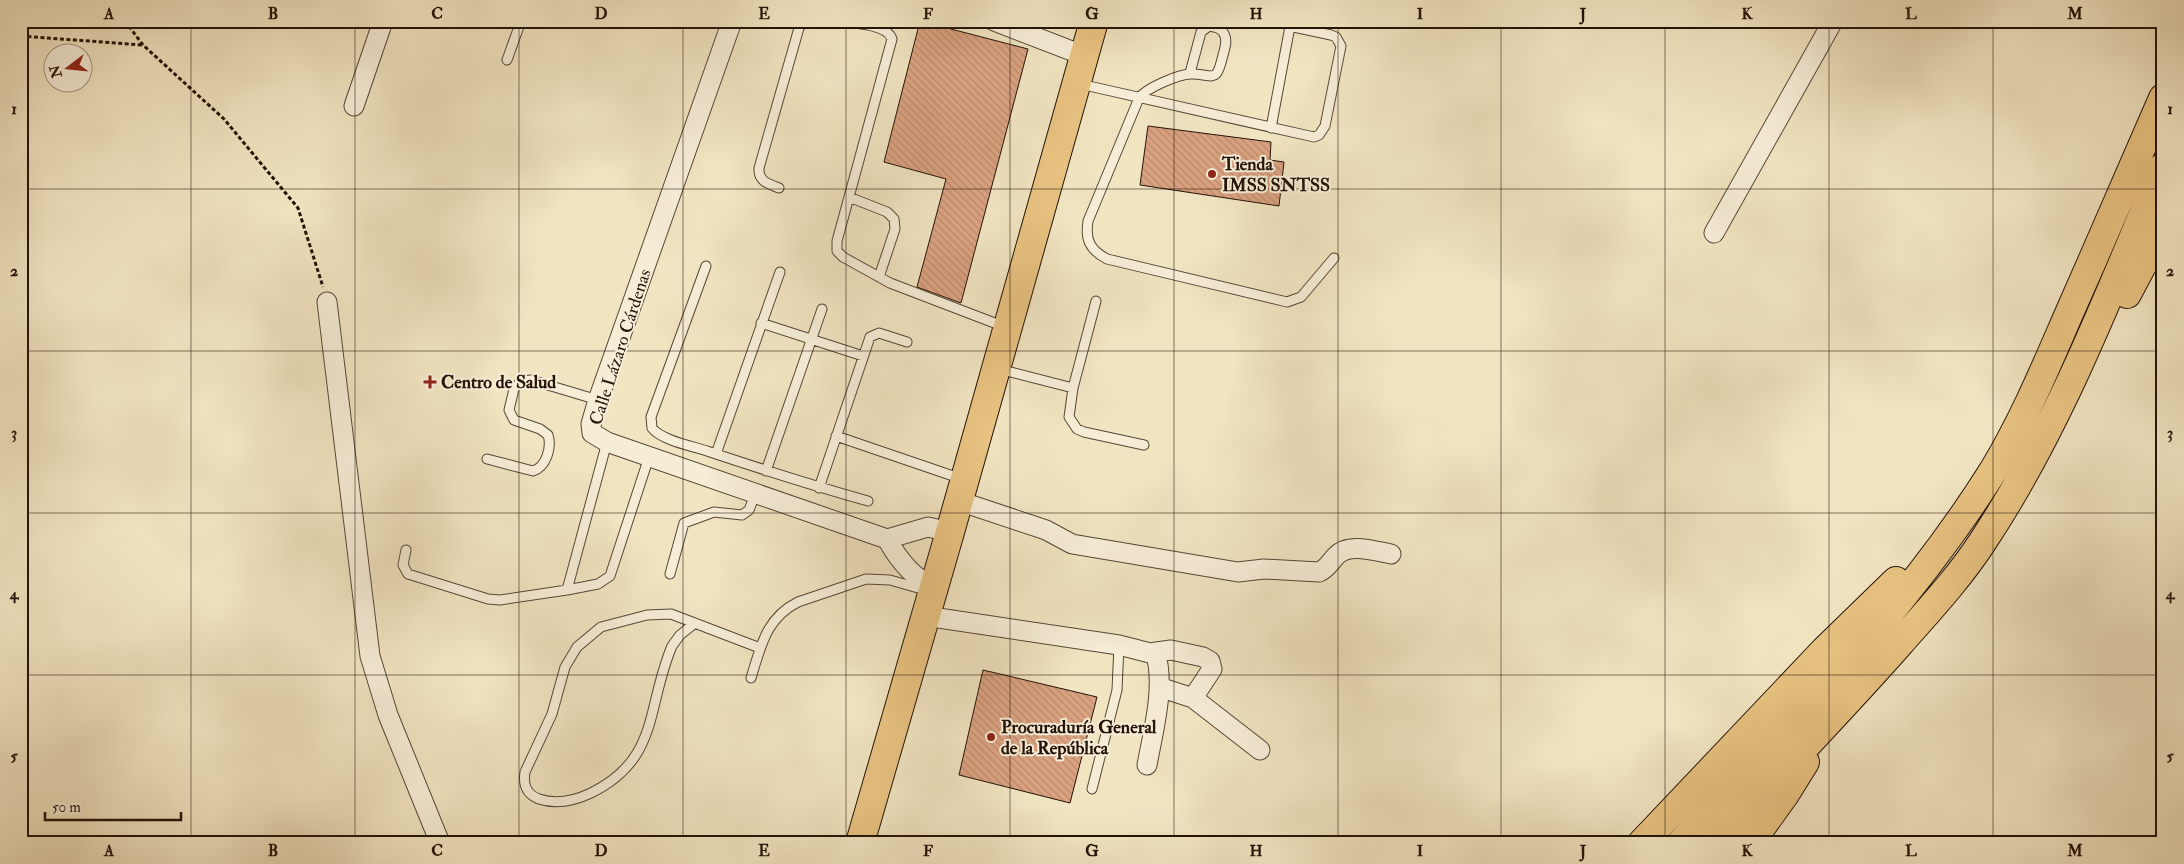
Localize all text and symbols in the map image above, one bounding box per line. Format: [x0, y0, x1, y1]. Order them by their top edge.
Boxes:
text: A [103, 4, 115, 24]
text: B [268, 4, 278, 24]
text: C [431, 4, 443, 24]
text: D [594, 4, 608, 24]
text: E [758, 4, 770, 24]
text: F [923, 4, 933, 24]
text: G [1085, 4, 1099, 24]
text: H [1249, 4, 1263, 24]
text: I [1417, 4, 1424, 24]
text: J [1579, 4, 1587, 25]
text: K [1741, 4, 1753, 24]
text: L [1905, 4, 1917, 24]
text: M [2066, 4, 2083, 24]
north arrow [42, 42, 92, 92]
text: N [46, 63, 66, 81]
text: 1 [11, 99, 17, 119]
text: 1 [2167, 99, 2173, 119]
place label: Tienda IMSS SNTSS [1221, 153, 1330, 197]
marker: Tienda IMSS SNTSS [1206, 168, 1218, 180]
text: 2 [10, 261, 18, 281]
text: 2 [2166, 261, 2174, 281]
street label: Calle Lázaro Cárdenas [584, 266, 657, 428]
place label: Centro de Salud [441, 371, 556, 394]
marker: Centro de Salud [423, 375, 437, 389]
text: 3 [11, 423, 17, 443]
text: 3 [2167, 423, 2173, 443]
text: 4 [9, 584, 20, 604]
text: 4 [2165, 584, 2176, 604]
place label: Procuraduría General de la República [1001, 716, 1157, 760]
marker: Procuraduría General de la República [985, 731, 997, 743]
text: 5 [10, 746, 18, 766]
text: 5 [2166, 746, 2174, 766]
scale bar [45, 789, 181, 821]
text: 50 m [52, 798, 81, 817]
text: A [103, 841, 115, 861]
text: B [268, 841, 278, 861]
text: C [431, 841, 443, 861]
text: D [594, 841, 608, 861]
text: E [758, 841, 770, 861]
text: F [923, 841, 933, 861]
text: G [1085, 841, 1099, 861]
text: H [1249, 841, 1263, 861]
text: I [1417, 841, 1424, 861]
text: J [1579, 841, 1587, 862]
text: K [1741, 841, 1753, 861]
text: L [1905, 841, 1917, 861]
text: M [2066, 841, 2083, 861]

